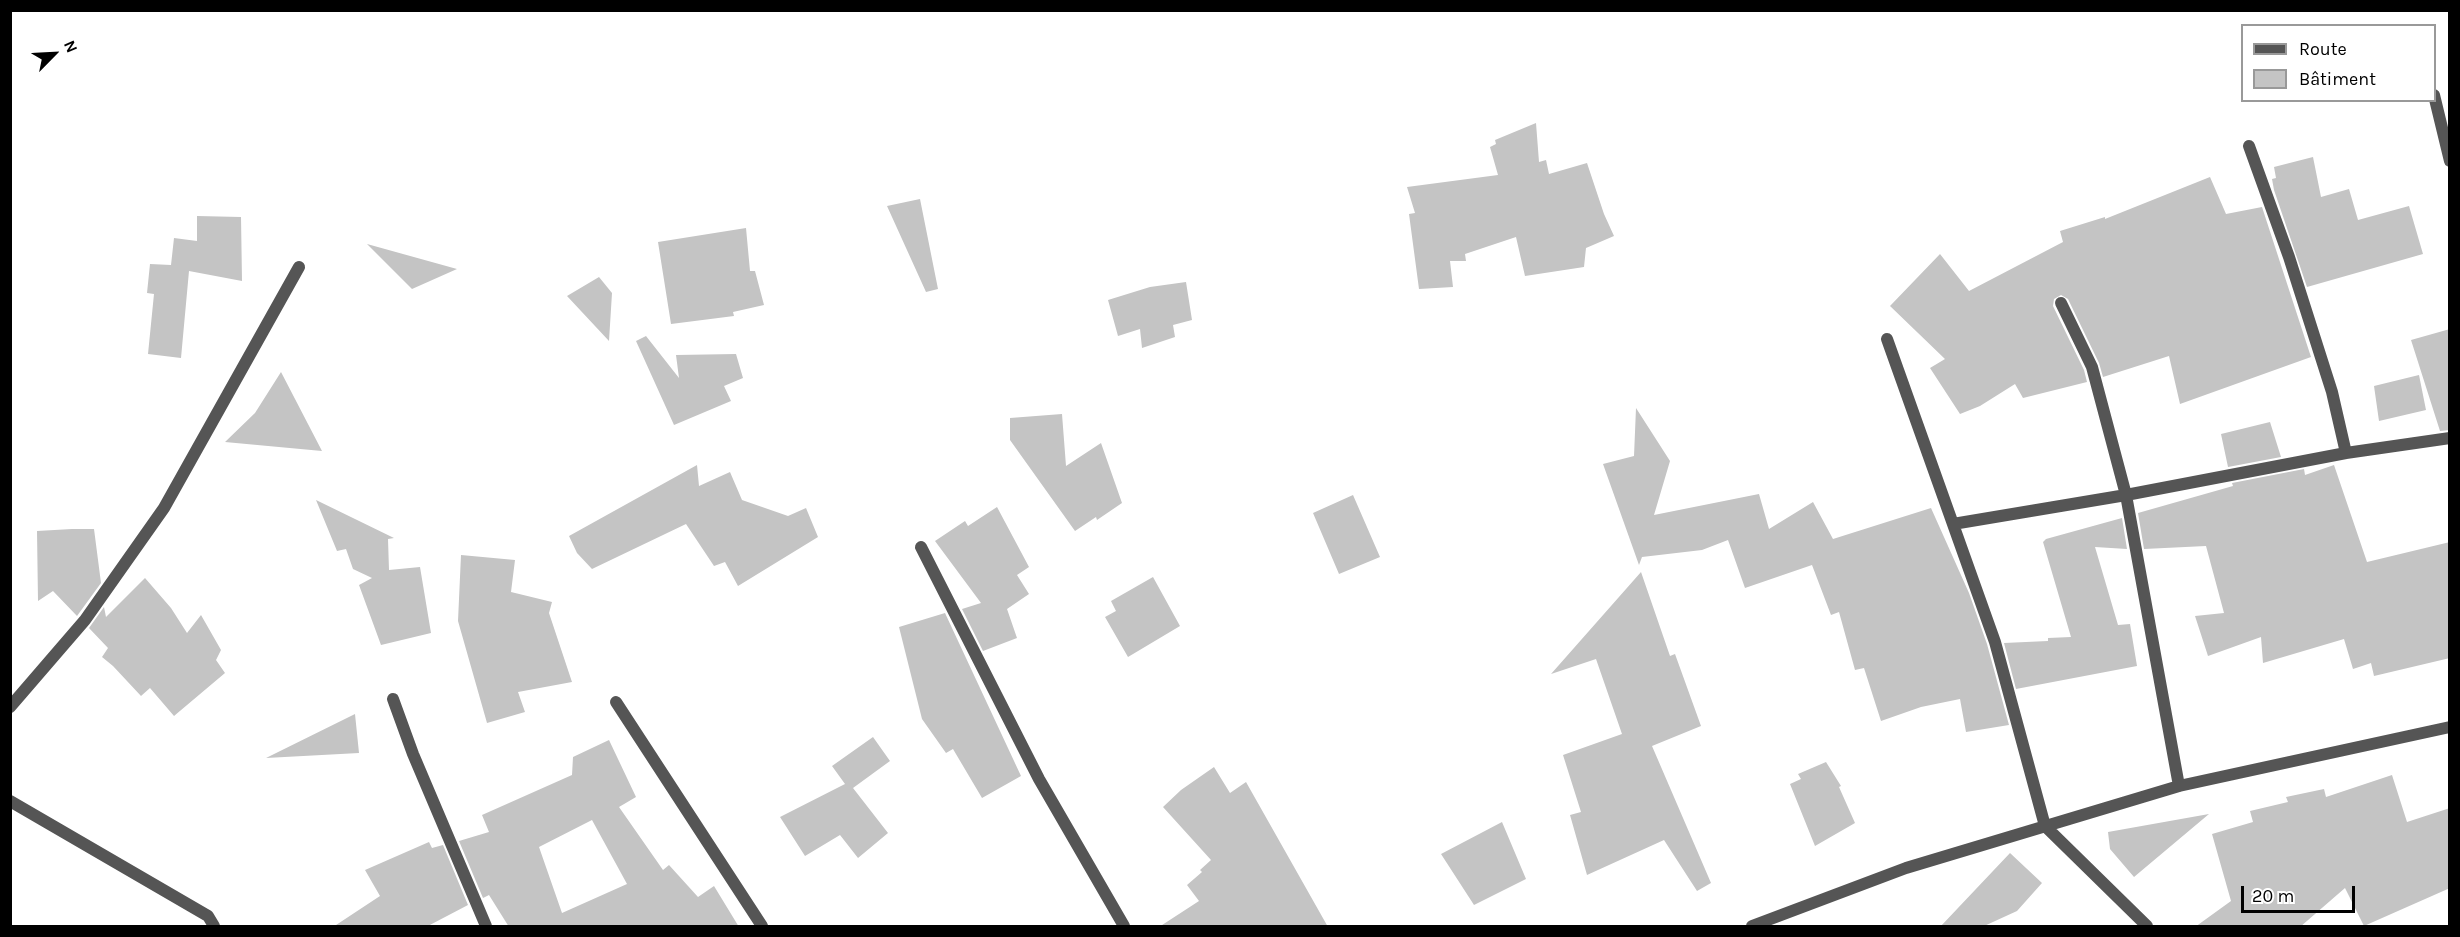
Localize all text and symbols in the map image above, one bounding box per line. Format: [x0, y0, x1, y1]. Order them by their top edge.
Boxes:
north arrow [24, 24, 84, 84]
legend [2241, 24, 2436, 102]
text: N [60, 37, 82, 56]
text: Route [2299, 38, 2347, 60]
text: Bâtiment [2299, 68, 2376, 90]
scale bar [2244, 874, 2358, 912]
text: 20 m [2252, 885, 2294, 907]

